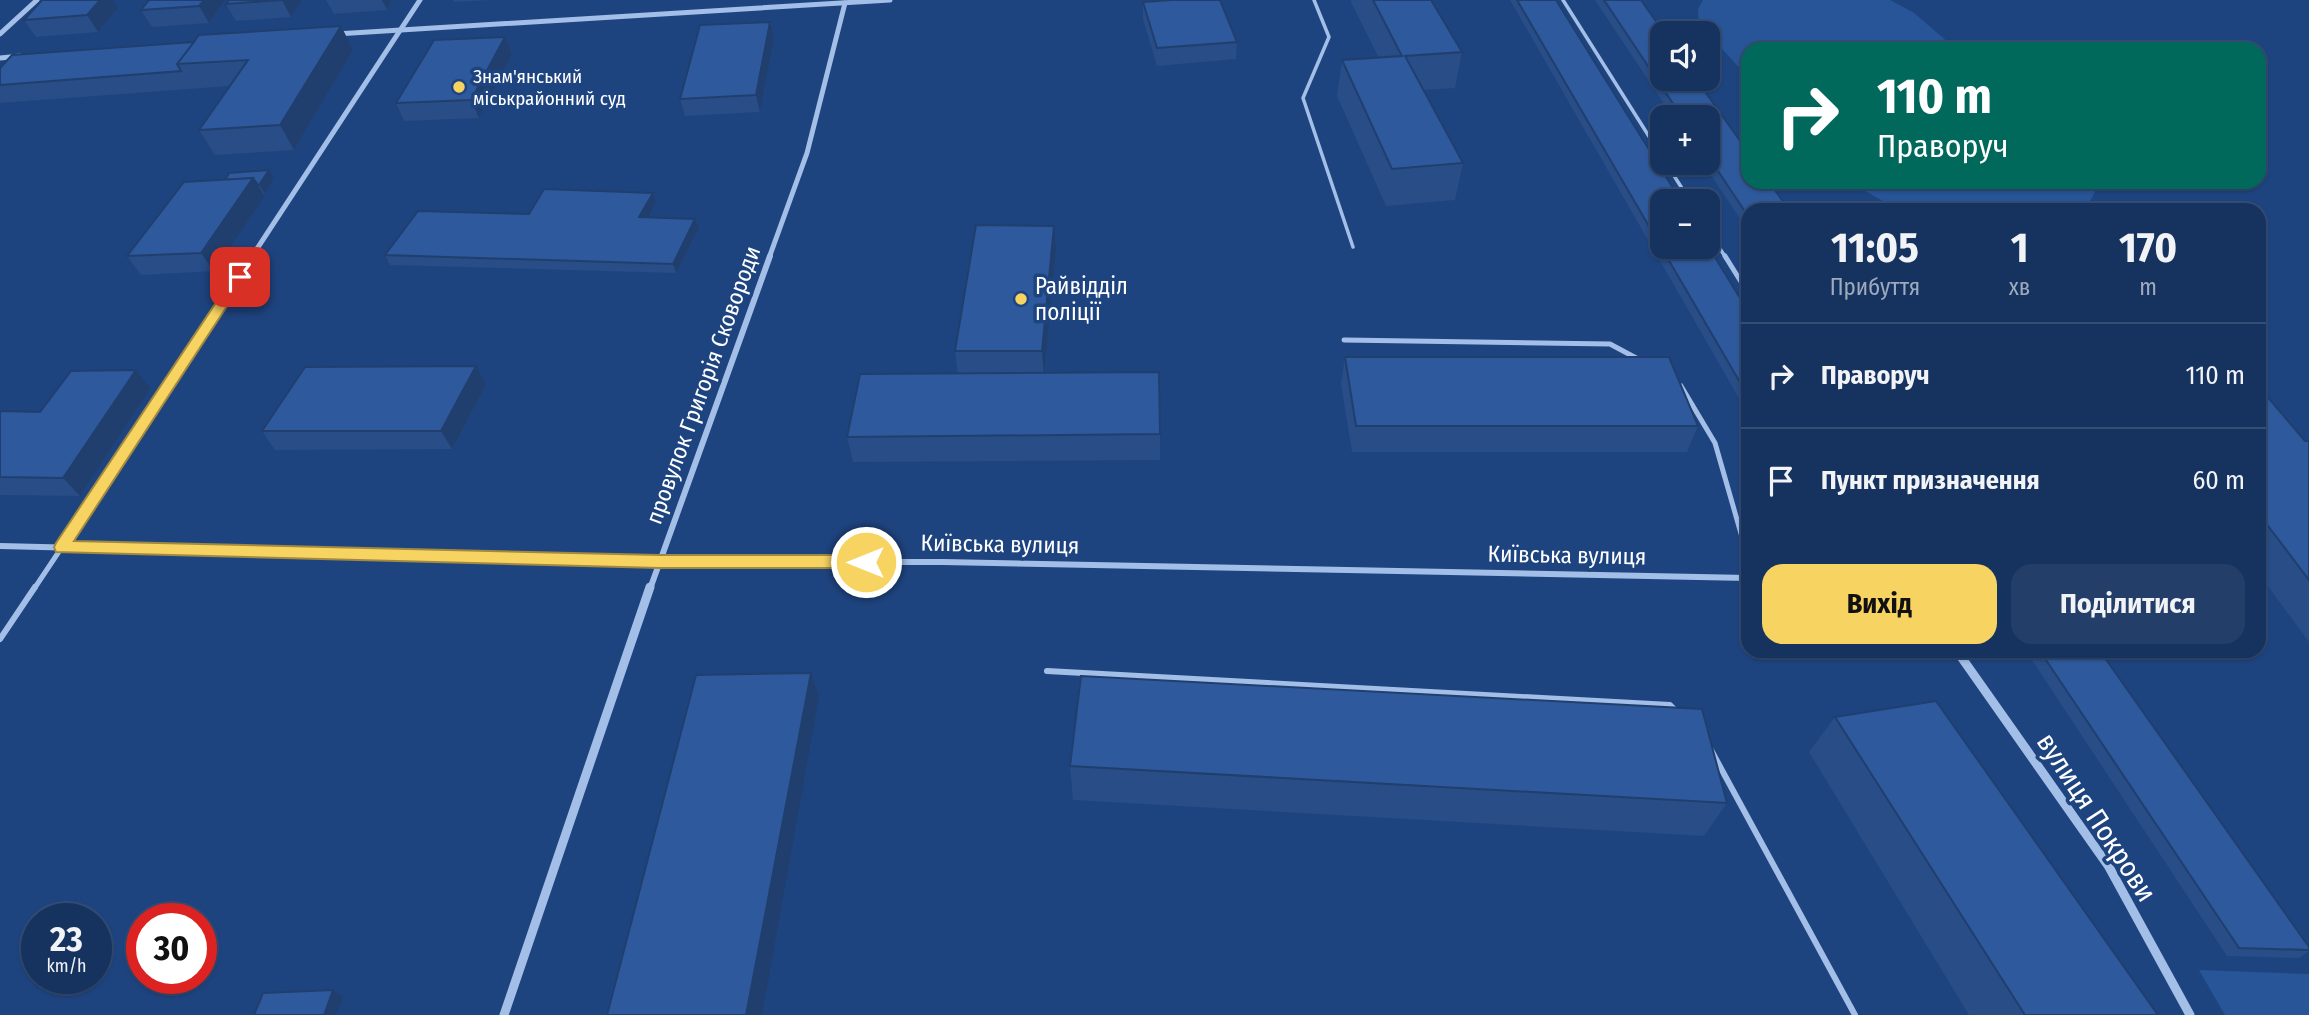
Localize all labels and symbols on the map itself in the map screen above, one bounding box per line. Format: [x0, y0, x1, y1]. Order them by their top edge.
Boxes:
place label: Знам'янський міськрайонний суд [473, 65, 626, 110]
marker: Знам'янський міськрайонний суд [451, 79, 467, 95]
street label: провулок Григорія Сковороди [640, 242, 766, 528]
pin [210, 247, 270, 307]
place label: Райвідділ поліції [1035, 272, 1128, 326]
marker: Райвідділ поліції [1013, 291, 1029, 307]
position arrow [829, 525, 903, 599]
street label: Київська вулиця [921, 529, 1079, 559]
street label: Київська вулиця [1488, 540, 1646, 570]
street label: вулиця Покрови [2030, 727, 2163, 908]
speed limit sign: 30 [126, 903, 217, 994]

